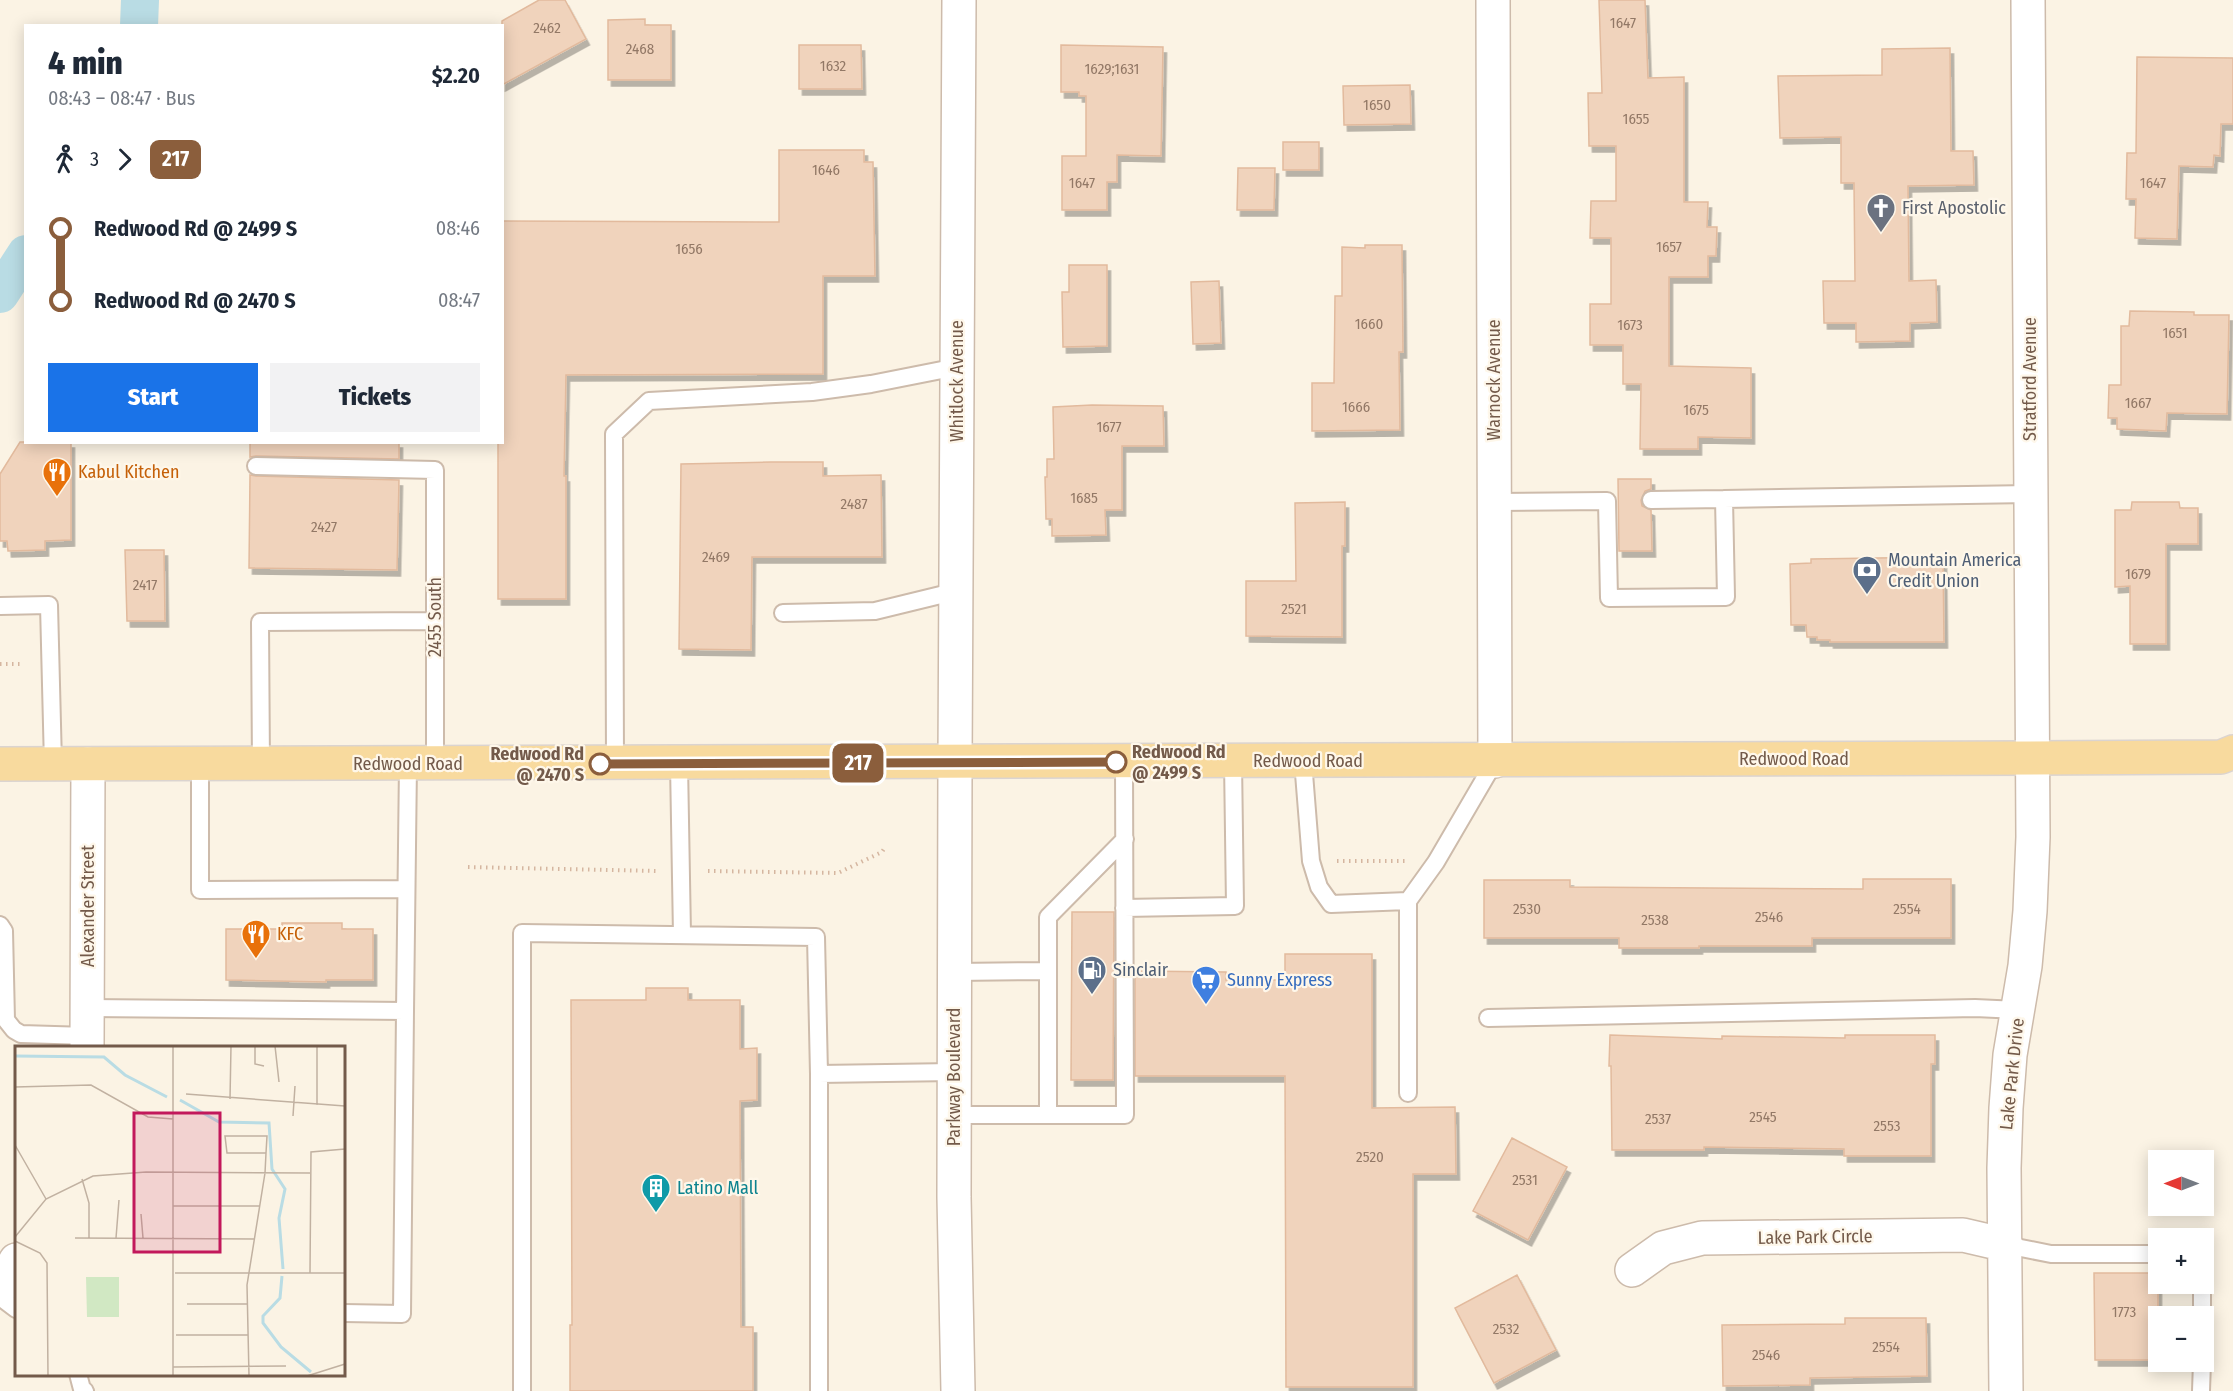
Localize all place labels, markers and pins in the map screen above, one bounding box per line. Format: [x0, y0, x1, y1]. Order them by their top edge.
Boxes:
church icon: First Apostolic [1865, 192, 1897, 234]
place label: First Apostolic [1902, 197, 2006, 219]
restaurant icon: Kabul Kitchen [41, 456, 73, 498]
place label: Kabul Kitchen [78, 461, 179, 483]
place label: Mountain America Credit Union [1888, 549, 2022, 592]
bank icon: Mountain America Credit Union [1851, 554, 1883, 596]
place label: Redwood Rd @ 2499 S [1132, 741, 1226, 784]
place label: Redwood Rd @ 2470 S [490, 743, 584, 786]
marker: Redwood Rd @ 2499 S [1105, 751, 1127, 773]
marker: Redwood Rd @ 2470 S [589, 753, 611, 775]
restaurant icon: KFC [240, 918, 272, 960]
place label: KFC [277, 923, 303, 945]
fuel station icon: Sinclair [1076, 954, 1108, 996]
place label: Sinclair [1113, 959, 1169, 981]
supermarket icon: Sunny Express [1190, 964, 1222, 1006]
place label: Sunny Express [1227, 969, 1333, 991]
building icon: Latino Mall [640, 1172, 672, 1214]
place label: Latino Mall [677, 1177, 758, 1199]

